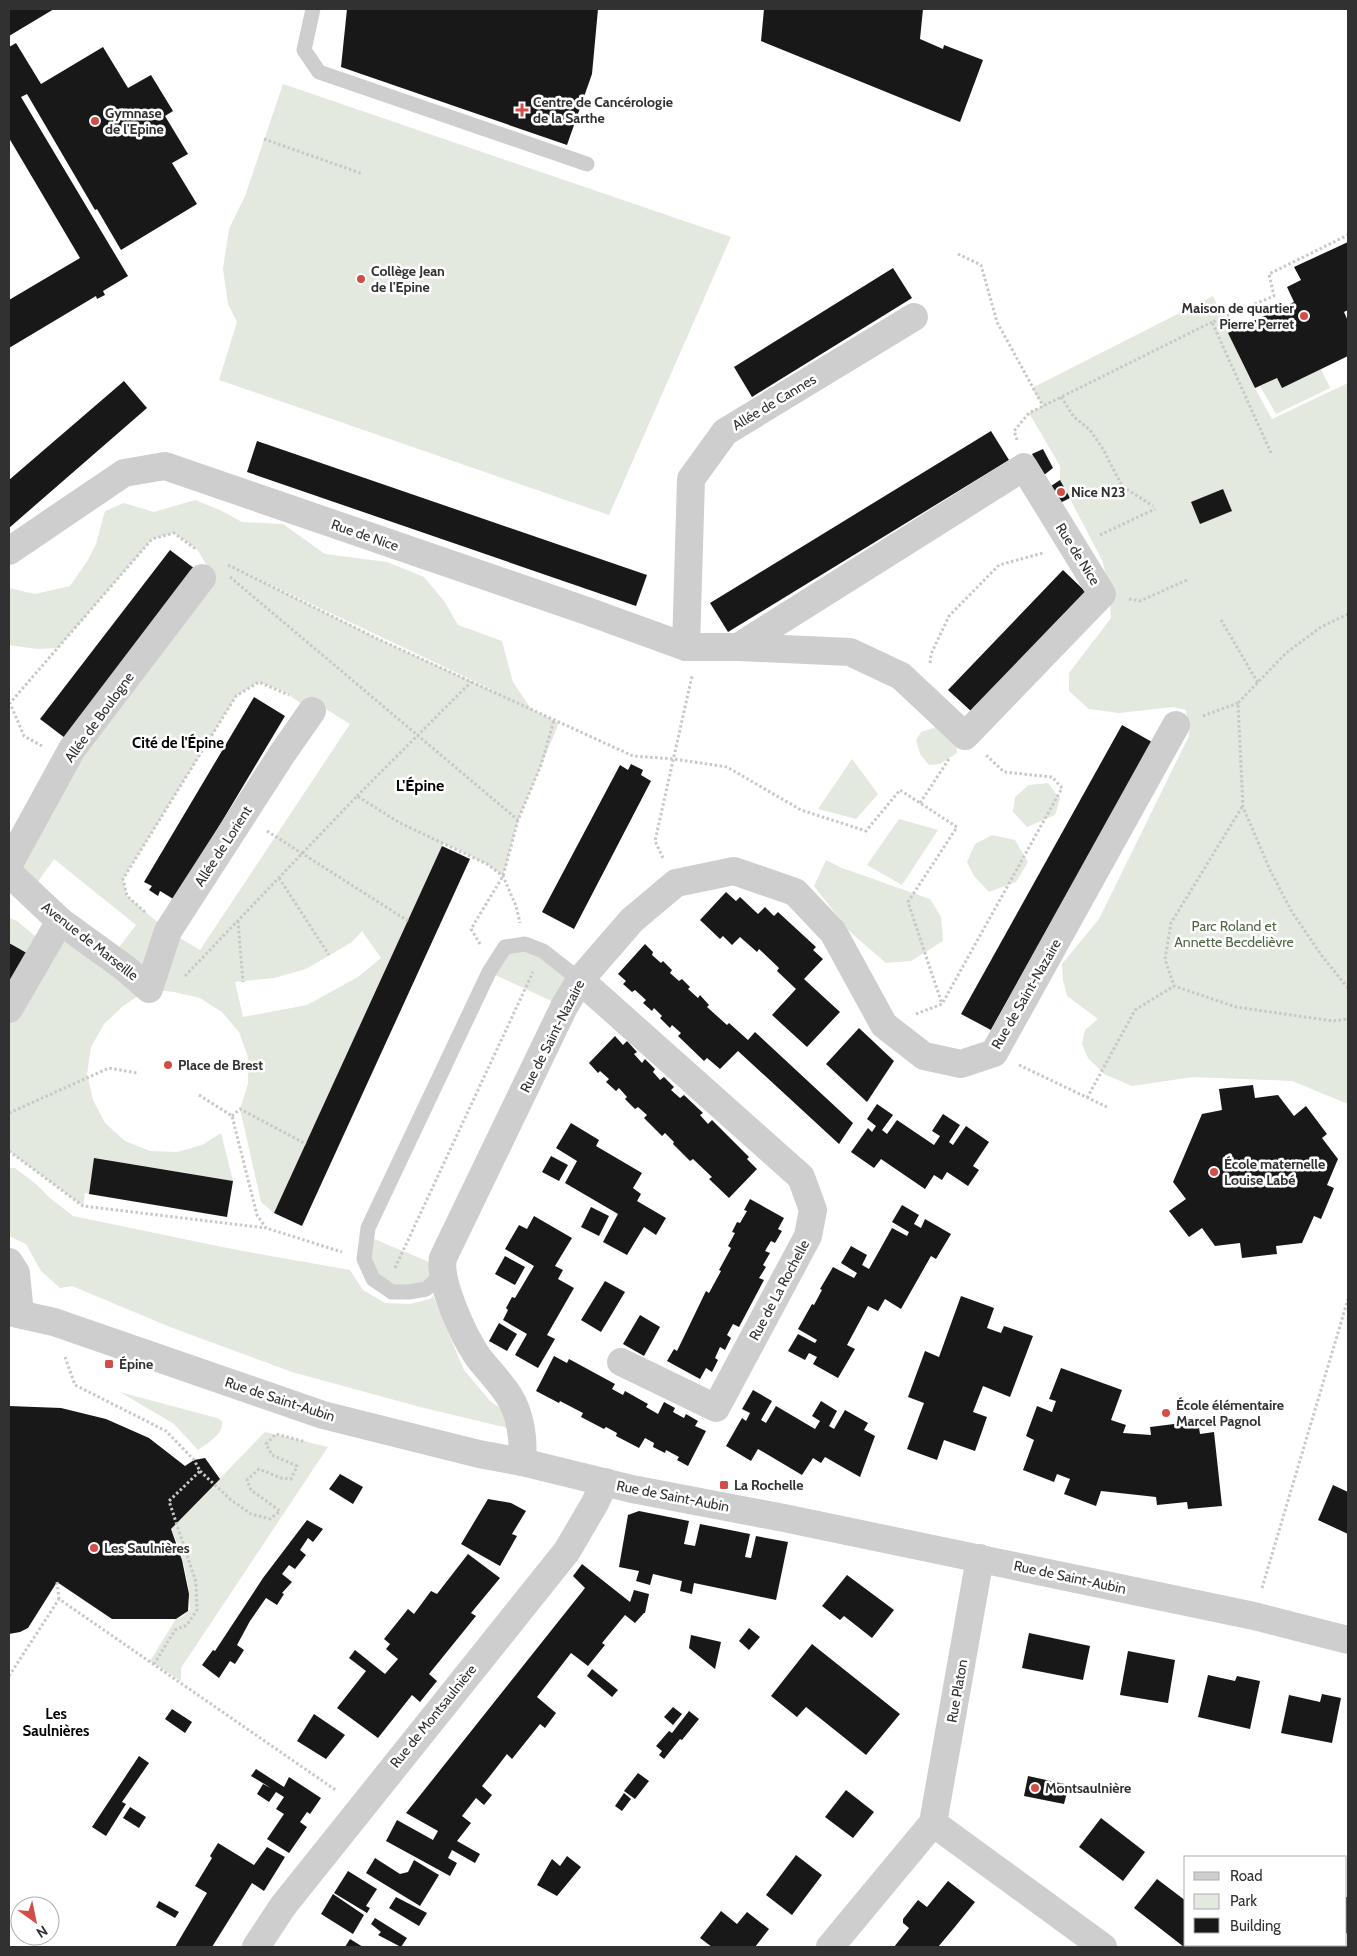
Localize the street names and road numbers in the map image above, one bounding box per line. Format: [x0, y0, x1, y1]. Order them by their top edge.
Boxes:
street label: Allée de Cannes [729, 370, 819, 434]
street label: Rue de Nice [329, 515, 401, 555]
street label: Rue de Nice [1052, 519, 1104, 589]
street label: Allée de Boulogne [60, 668, 138, 766]
street label: Allée de Lorient [190, 802, 256, 890]
street label: Avenue de Marseille [38, 898, 142, 984]
street label: Rue de Saint-Nazaire [987, 936, 1065, 1052]
street label: Rue de Saint-Nazaire [516, 976, 588, 1096]
street label: Rue de La Rochelle [745, 1237, 813, 1343]
street label: Rue de Saint-Aubin [223, 1373, 337, 1425]
street label: Rue de Saint-Aubin [615, 1476, 731, 1516]
street label: Rue de Saint-Aubin [1012, 1556, 1128, 1598]
street label: Rue Platon [943, 1658, 971, 1724]
street label: Rue de Montsaulnière [386, 1661, 480, 1771]

